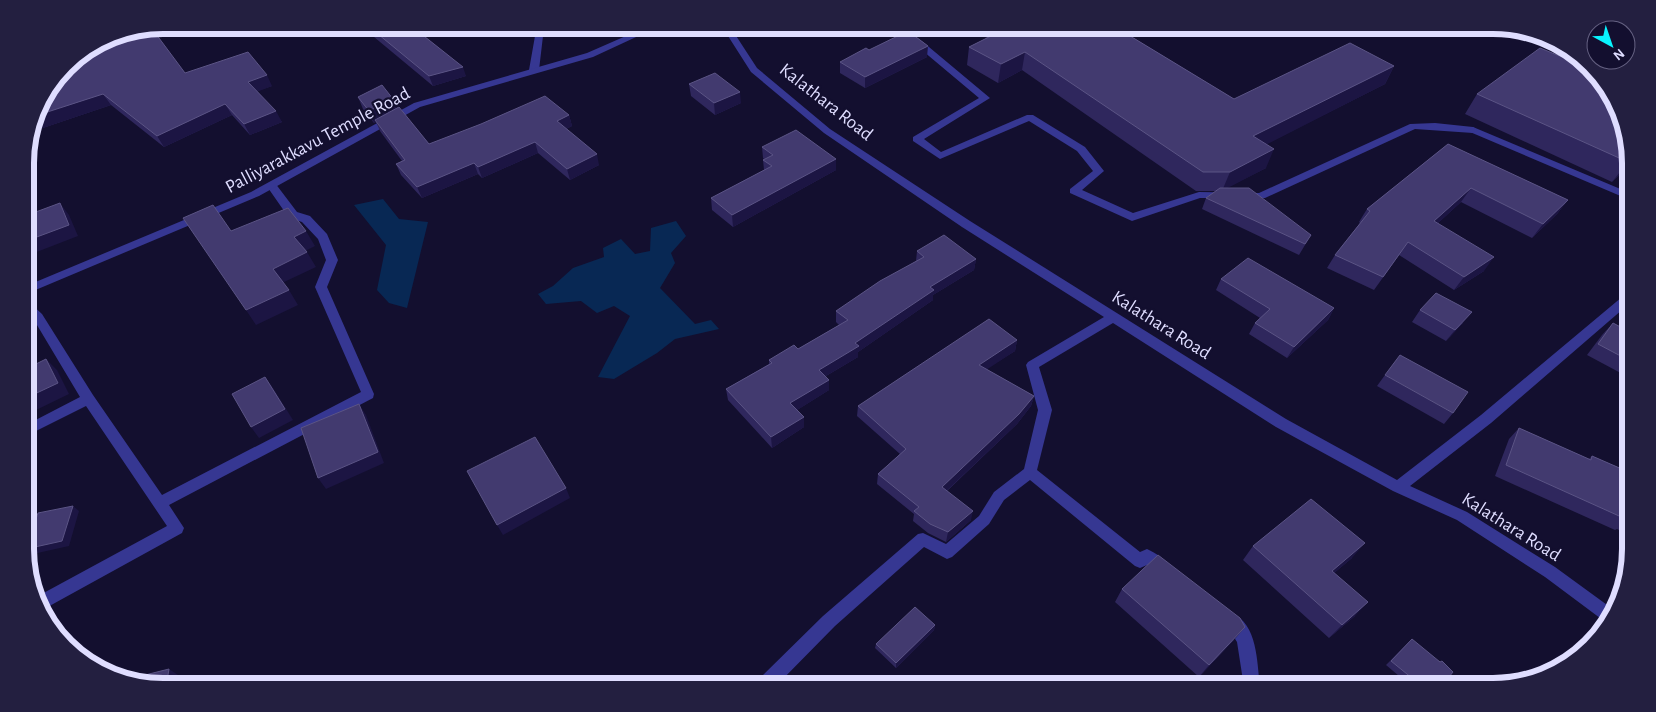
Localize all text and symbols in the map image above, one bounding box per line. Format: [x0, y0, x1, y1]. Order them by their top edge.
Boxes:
north arrow [1586, 20, 1636, 70]
text: N [1610, 46, 1627, 63]
street label: Kalathara Road [776, 60, 876, 144]
street label: Palliyarakkavu Temple Road [222, 84, 413, 197]
street label: Kalathara Road [1108, 287, 1214, 363]
street label: Kalathara Road [1458, 489, 1564, 565]

